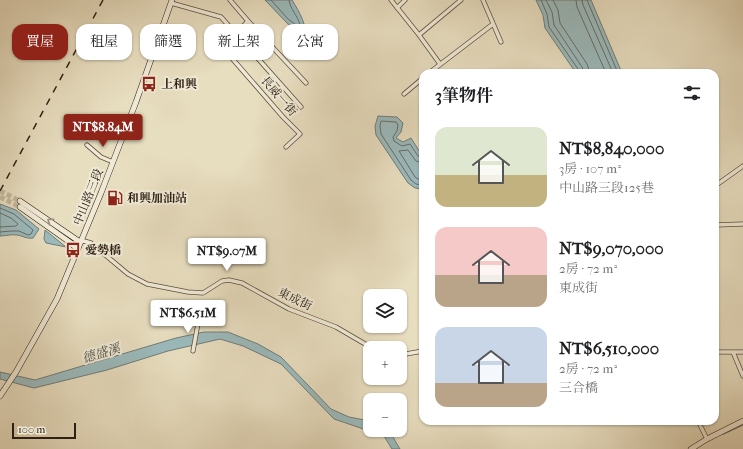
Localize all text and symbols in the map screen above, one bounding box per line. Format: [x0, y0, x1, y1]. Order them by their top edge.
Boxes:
chip: 買屋 [12, 24, 68, 60]
chip: 租屋 [76, 24, 132, 60]
chip: 篩選 [140, 24, 196, 60]
chip: 新上架 [204, 24, 274, 60]
chip: 公寓 [282, 24, 338, 60]
street label: 長威一街 [258, 73, 301, 119]
bus stop icon: 上和興 [140, 75, 158, 93]
place label: 上和興 [161, 77, 197, 91]
icon: filters [681, 82, 703, 104]
text: 3筆物件 [435, 85, 493, 105]
pin: NT$8.84M [62, 114, 144, 148]
text: NT$8.84M [73, 119, 133, 134]
text: NT$8,840,000 [559, 138, 664, 158]
icon: home [467, 143, 515, 191]
text: 3房 · 107 m² [559, 161, 621, 176]
street label: 中山路三段 [70, 167, 106, 227]
text: 中山路三段125巷 [559, 180, 654, 195]
fuel station icon: 和興加油站 [106, 189, 124, 207]
place label: 和興加油站 [127, 191, 187, 205]
one-way arrow [48, 219, 55, 226]
pin: NT$9.07M [186, 238, 268, 272]
text: NT$9,070,000 [559, 238, 664, 258]
bus stop icon: 愛勢橋 [64, 241, 82, 259]
place label: 愛勢橋 [85, 243, 121, 257]
text: NT$9.07M [197, 243, 257, 258]
icon: home [467, 243, 515, 291]
text: 2房 · 72 m² [559, 261, 617, 276]
text: 東成街 [559, 280, 598, 295]
street label: 東成街 [276, 285, 315, 313]
map controls [363, 289, 407, 437]
button: layers [363, 289, 407, 333]
pin: NT$6.51M [147, 300, 229, 334]
text: NT$6.51M [160, 305, 216, 320]
text: NT$6,510,000 [559, 338, 659, 358]
water label: 德盛溪 [80, 340, 124, 366]
button: + [363, 341, 407, 385]
icon: home [467, 343, 515, 391]
text: 2房 · 72 m² [559, 361, 617, 376]
text: 三合橋 [559, 380, 598, 395]
button: − [363, 393, 407, 437]
scale bar [12, 421, 76, 440]
text: 100 m [18, 423, 46, 436]

